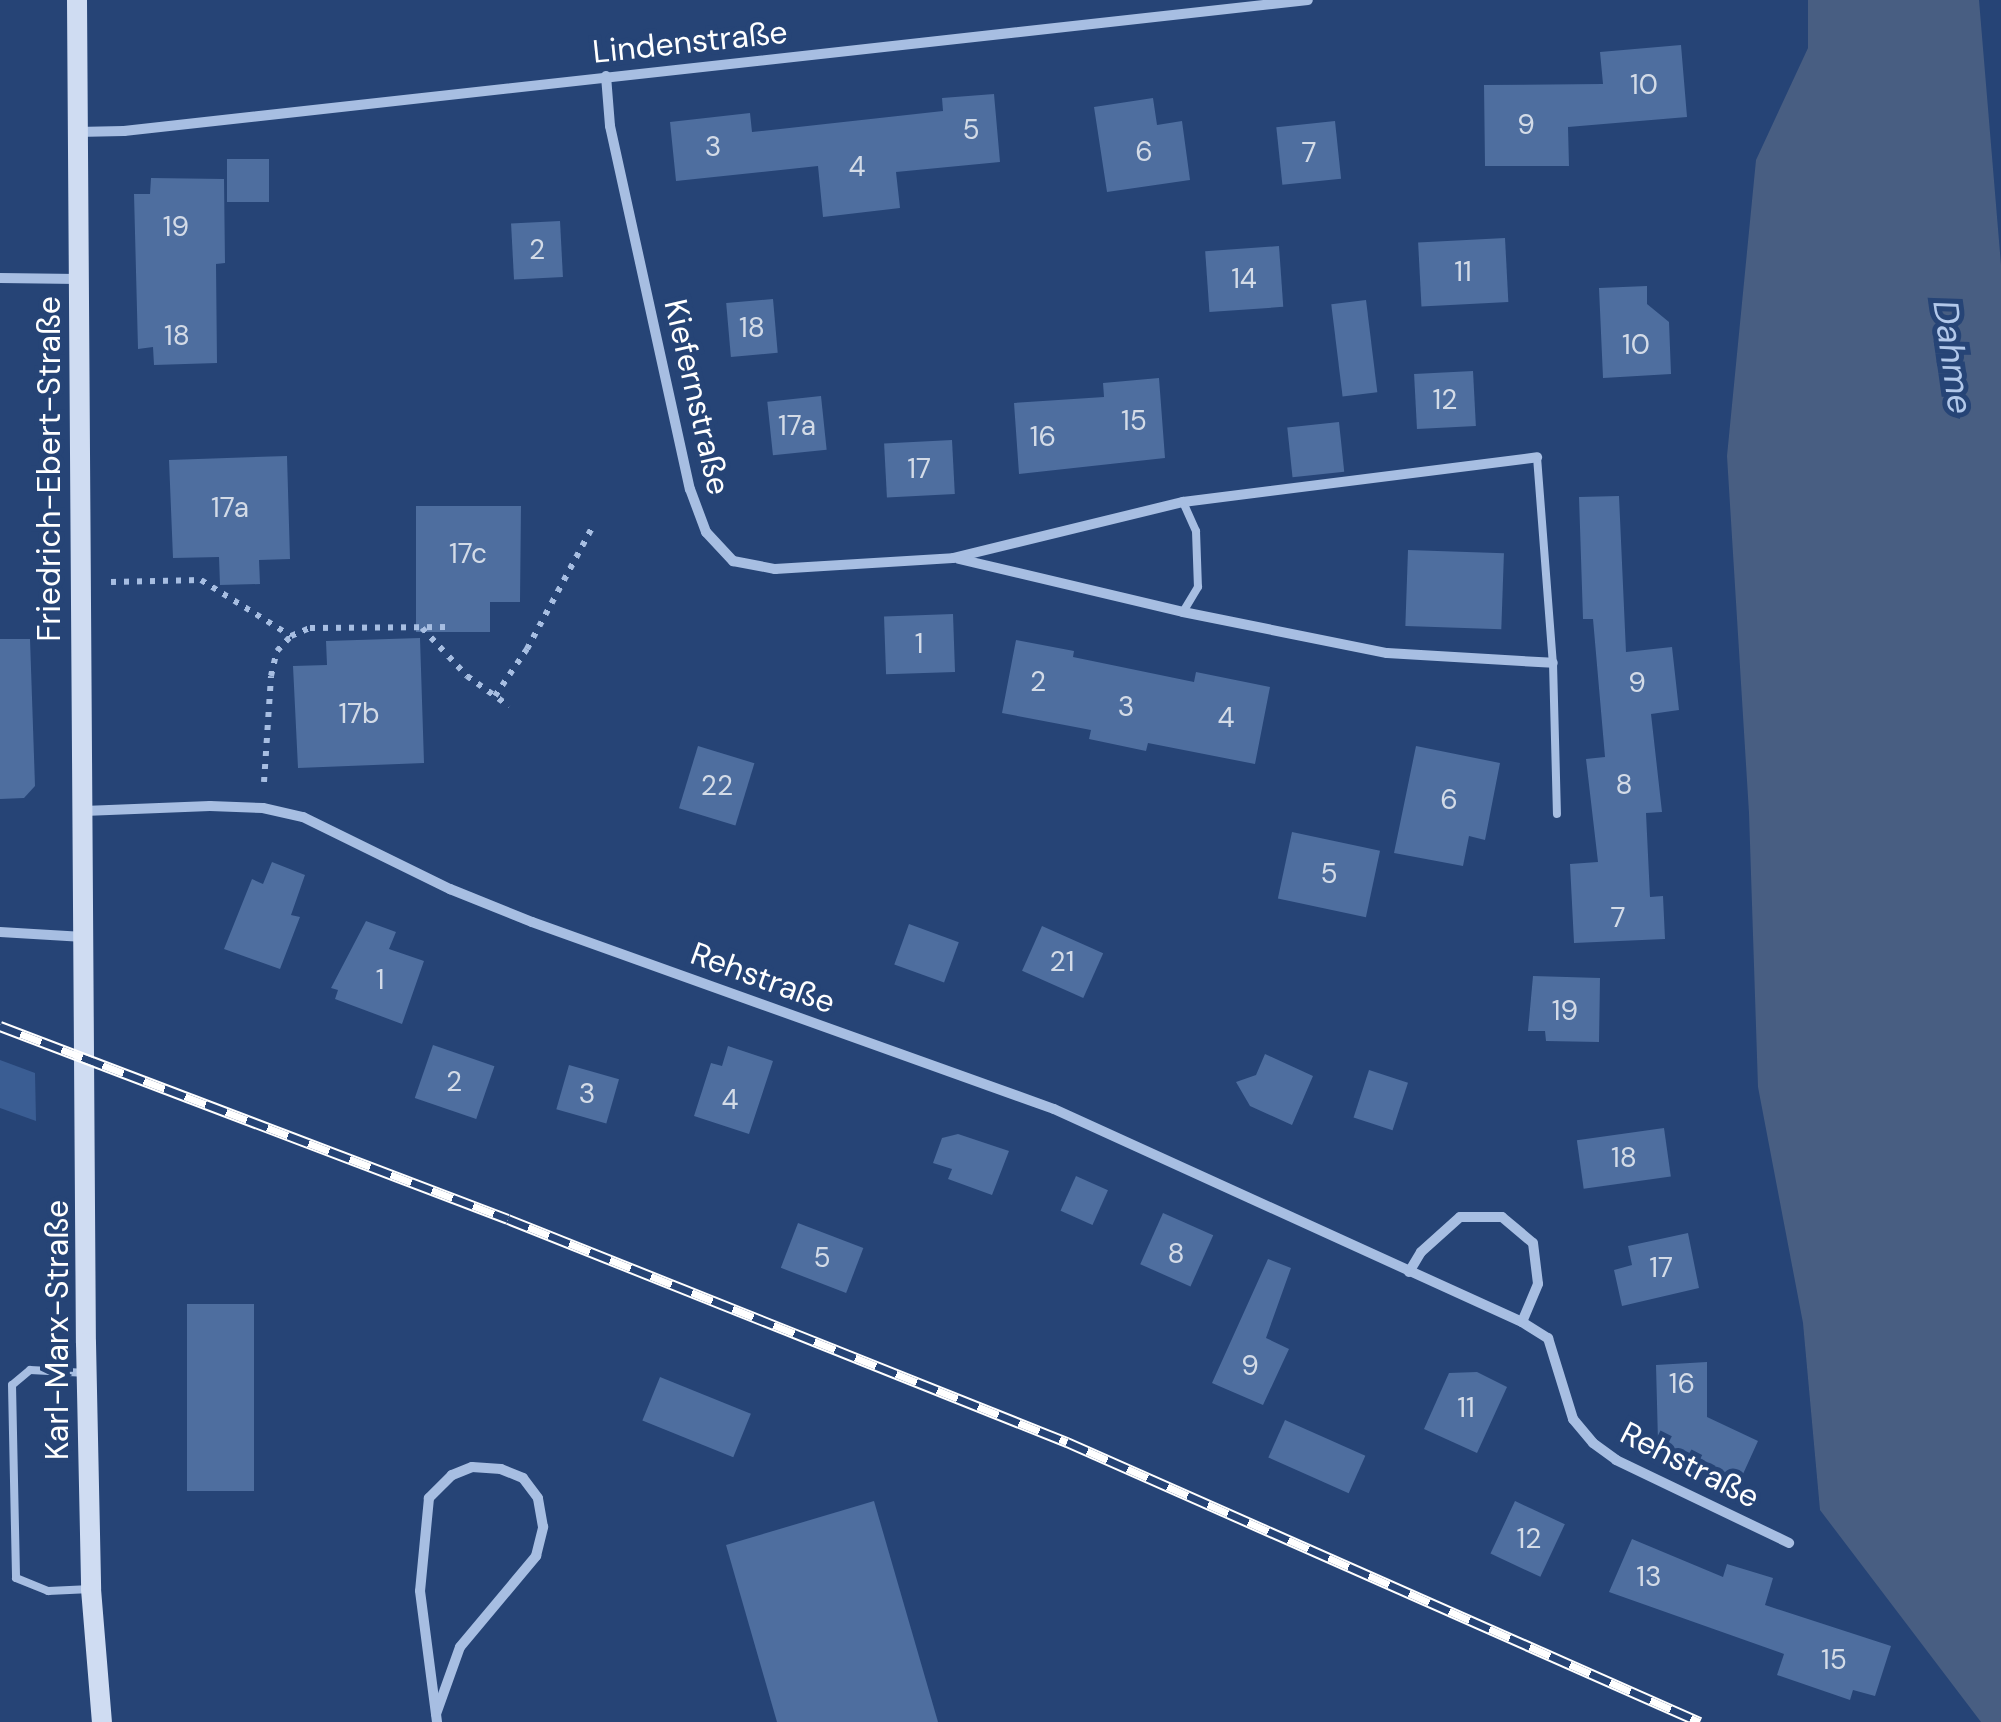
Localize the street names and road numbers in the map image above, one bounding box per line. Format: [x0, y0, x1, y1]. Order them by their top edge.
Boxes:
street label: Lindenstraße [591, 13, 789, 71]
street label: Friedrich-Ebert-Straße [30, 296, 68, 642]
street label: Kiefernstraße [656, 296, 738, 498]
street label: Rehstraße [686, 934, 840, 1022]
street label: Karl-Marx-Straße [38, 1200, 76, 1460]
street label: Rehstraße [1614, 1414, 1766, 1516]

